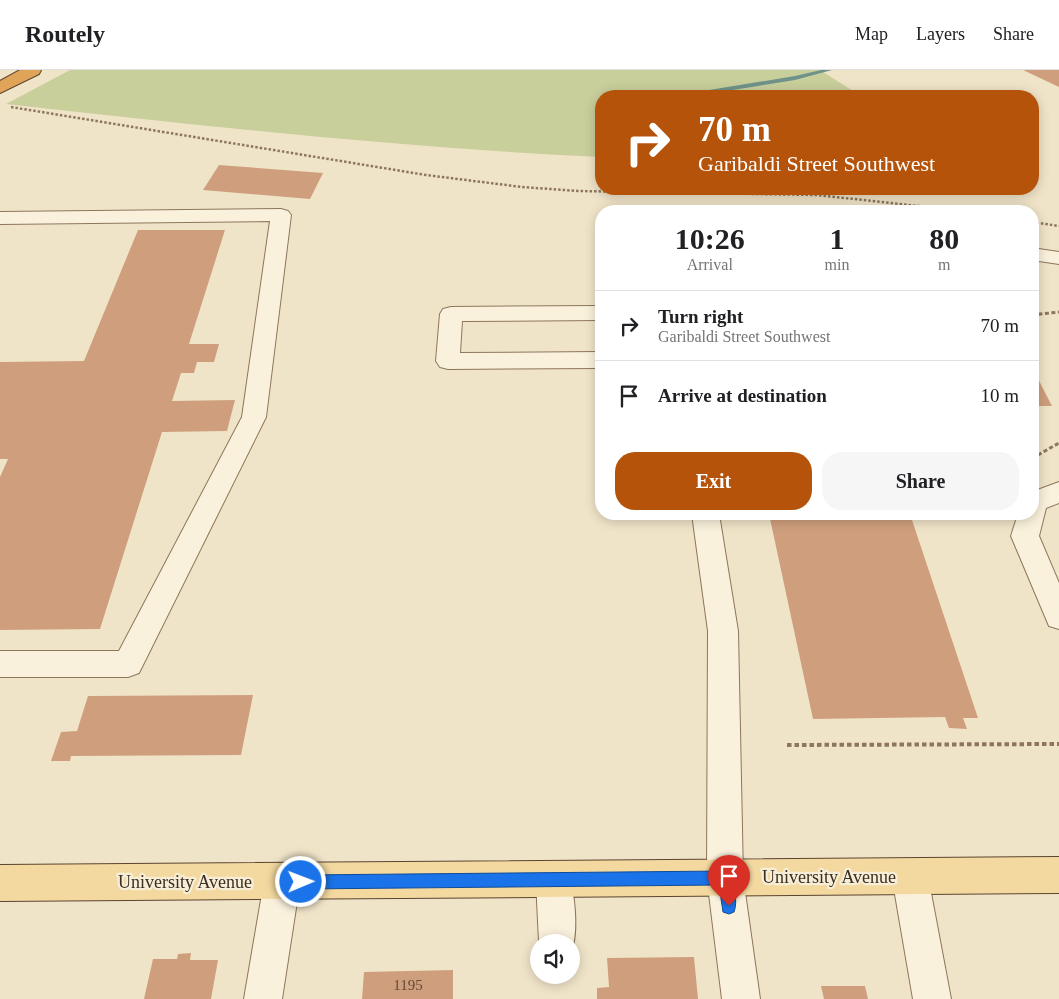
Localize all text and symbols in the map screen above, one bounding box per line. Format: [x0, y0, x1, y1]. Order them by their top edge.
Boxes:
text: Routely [25, 21, 105, 47]
text: Map [855, 24, 888, 44]
text: Layers [916, 24, 965, 44]
text: Share [993, 24, 1034, 44]
icon: right [615, 110, 680, 175]
text: 70 m [698, 110, 771, 149]
text: Garibaldi Street Southwest [698, 151, 935, 176]
text: 10:26 [675, 222, 745, 255]
text: 1 [829, 222, 844, 255]
text: 80 [929, 222, 959, 255]
text: Arrival [687, 256, 733, 273]
text: min [825, 256, 849, 273]
text: m [938, 256, 950, 273]
text: Turn right [658, 306, 743, 327]
icon: right [615, 312, 643, 340]
text: 70 m [980, 315, 1019, 336]
text: Garibaldi Street Southwest [658, 328, 830, 345]
icon: arrive [615, 382, 643, 410]
text: Arrive at destination [658, 385, 827, 406]
text: 10 m [980, 385, 1019, 406]
button: Exit [615, 452, 812, 510]
button: Share [822, 452, 1019, 510]
position arrow [274, 855, 326, 907]
pin [708, 855, 750, 906]
icon: arrive [715, 862, 743, 890]
street label: University Avenue [762, 867, 896, 887]
street label: University Avenue [118, 872, 252, 892]
map controls [530, 934, 580, 984]
button: sound [530, 934, 580, 984]
house number: 1195 [393, 977, 423, 993]

